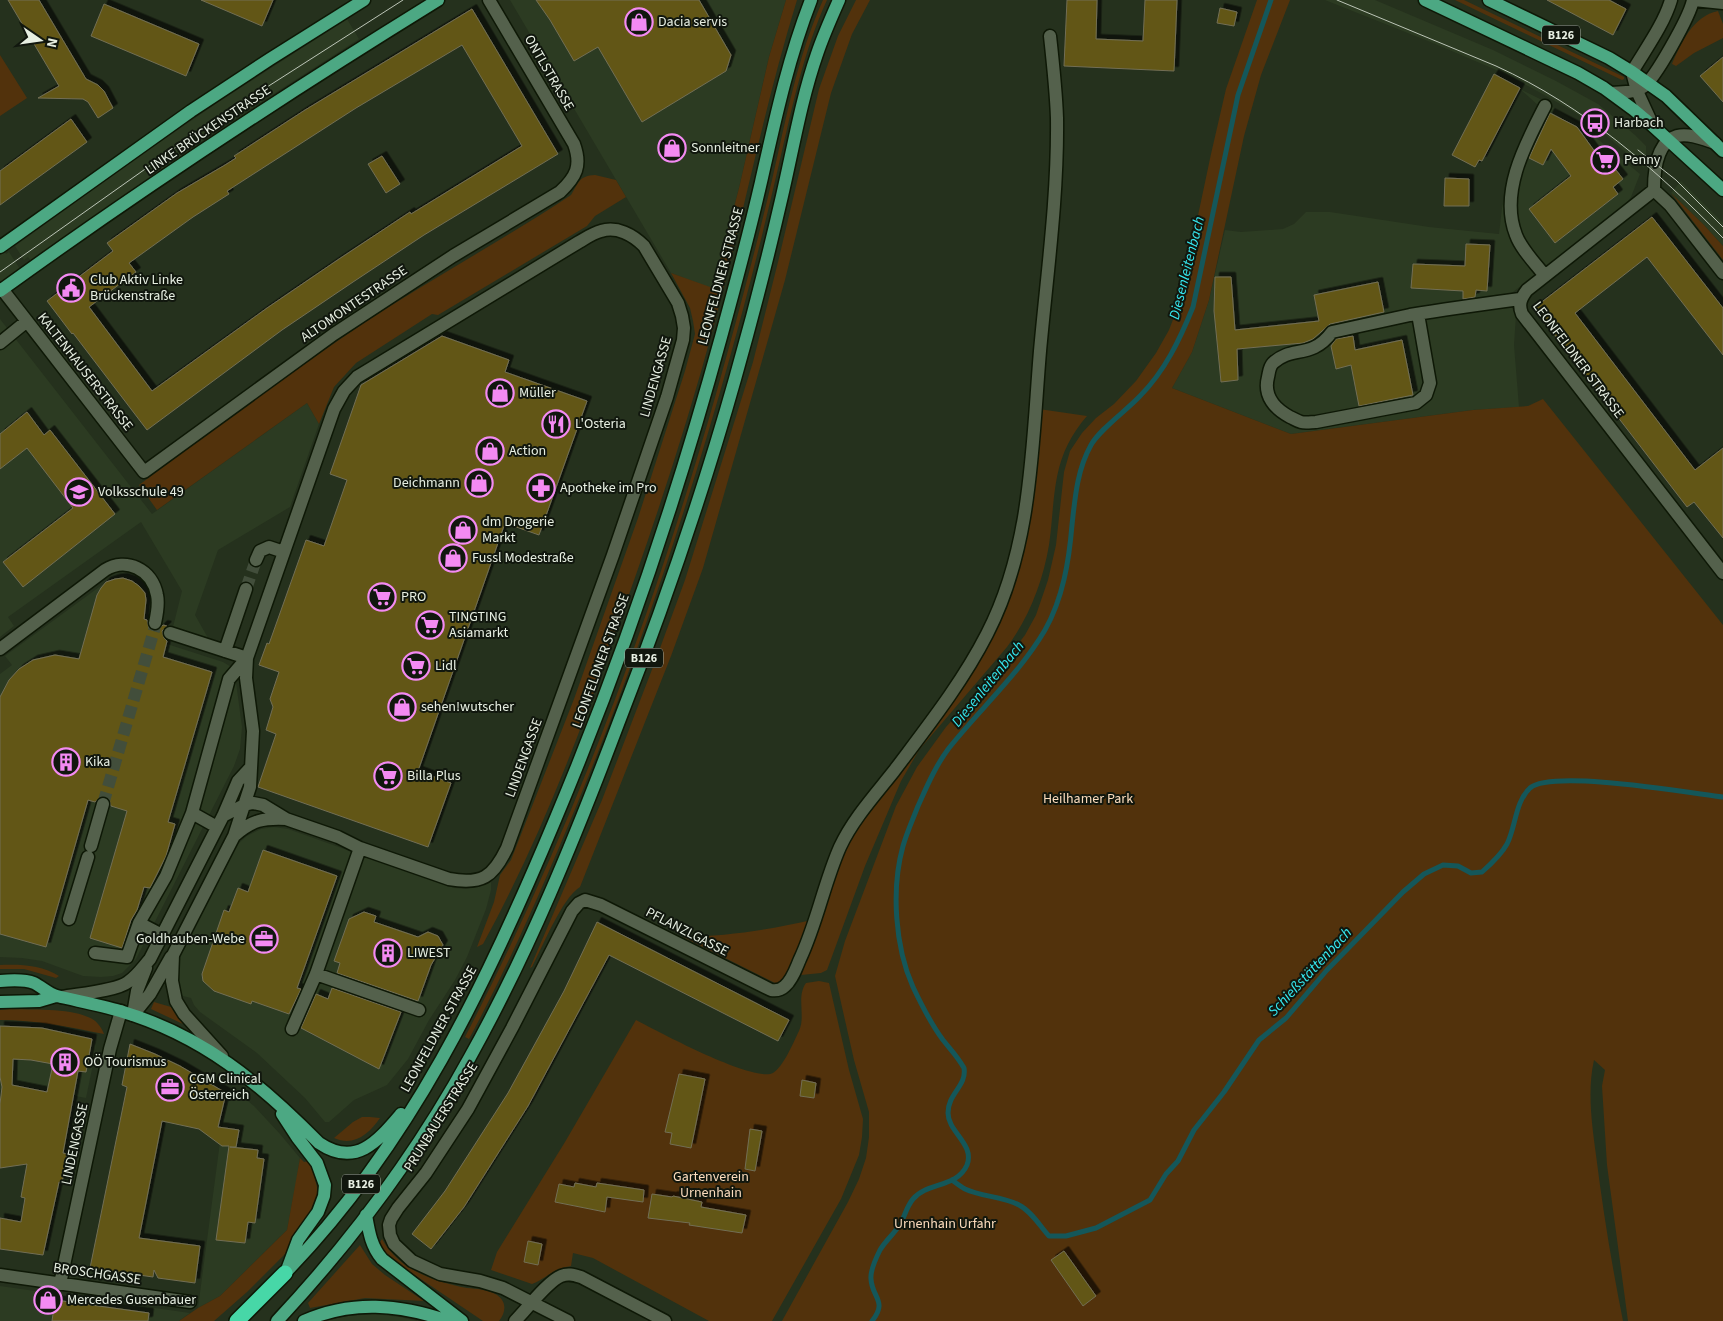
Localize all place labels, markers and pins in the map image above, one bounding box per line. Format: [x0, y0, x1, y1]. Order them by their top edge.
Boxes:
shop icon: Dacia servis [624, 7, 654, 37]
place label: Dacia servis [658, 12, 727, 32]
bus stop icon: Harbach [1580, 108, 1610, 138]
place label: Harbach [1614, 113, 1664, 133]
shop icon: Sonnleitner [657, 133, 687, 163]
place label: Sonnleitner [691, 138, 760, 158]
supermarket icon: Penny [1590, 145, 1620, 175]
place label: Penny [1624, 150, 1661, 170]
place label: Club Aktiv Linke Brückenstraße [90, 270, 183, 306]
public building icon: Club Aktiv Linke Brückenstraße [56, 273, 86, 303]
shop icon: Müller [485, 378, 515, 408]
place label: Müller [519, 383, 556, 403]
restaurant icon: L'Osteria [541, 409, 571, 439]
place label: L'Osteria [575, 414, 626, 434]
shop icon: Action [475, 436, 505, 466]
place label: Action [509, 441, 546, 461]
shop icon: Deichmann [464, 468, 494, 498]
place label: Deichmann [393, 473, 460, 493]
pharmacy icon: Apotheke im Pro [526, 473, 556, 503]
school or university icon: Volksschule 49 [64, 477, 94, 507]
place label: Apotheke im Pro [560, 478, 657, 498]
place label: Volksschule 49 [98, 482, 184, 502]
place label: dm Drogerie Markt [482, 512, 554, 548]
shop icon: dm Drogerie Markt [448, 515, 478, 545]
shop icon: Fussl Modestraße [438, 543, 468, 573]
place label: Fussl Modestraße [472, 548, 574, 568]
supermarket icon: PRO [367, 582, 397, 612]
place label: PRO [401, 587, 426, 607]
place label: TINGTING Asiamarkt [449, 607, 508, 643]
supermarket icon: TINGTING Asiamarkt [415, 610, 445, 640]
supermarket icon: Lidl [401, 651, 431, 681]
place label: Lidl [435, 656, 457, 676]
shop icon: sehen!wutscher [387, 692, 417, 722]
place label: sehen!wutscher [421, 697, 514, 717]
building icon: Kika [51, 747, 81, 777]
place label: Kika [85, 752, 110, 772]
supermarket icon: Billa Plus [373, 761, 403, 791]
place label: Billa Plus [407, 766, 461, 786]
office icon: Goldhauben-Webe [249, 924, 279, 954]
place label: Goldhauben-Webe [136, 929, 245, 949]
building icon: LIWEST [373, 938, 403, 968]
place label: LIWEST [407, 943, 451, 963]
building icon: OÖ Tourismus [50, 1047, 80, 1077]
place label: OÖ Tourismus [84, 1052, 167, 1072]
place label: CGM Clinical Österreich [189, 1069, 262, 1105]
office icon: CGM Clinical Österreich [155, 1072, 185, 1102]
shop icon: Mercedes Gusenbauer [33, 1285, 63, 1315]
place label: Mercedes Gusenbauer [67, 1290, 196, 1310]

